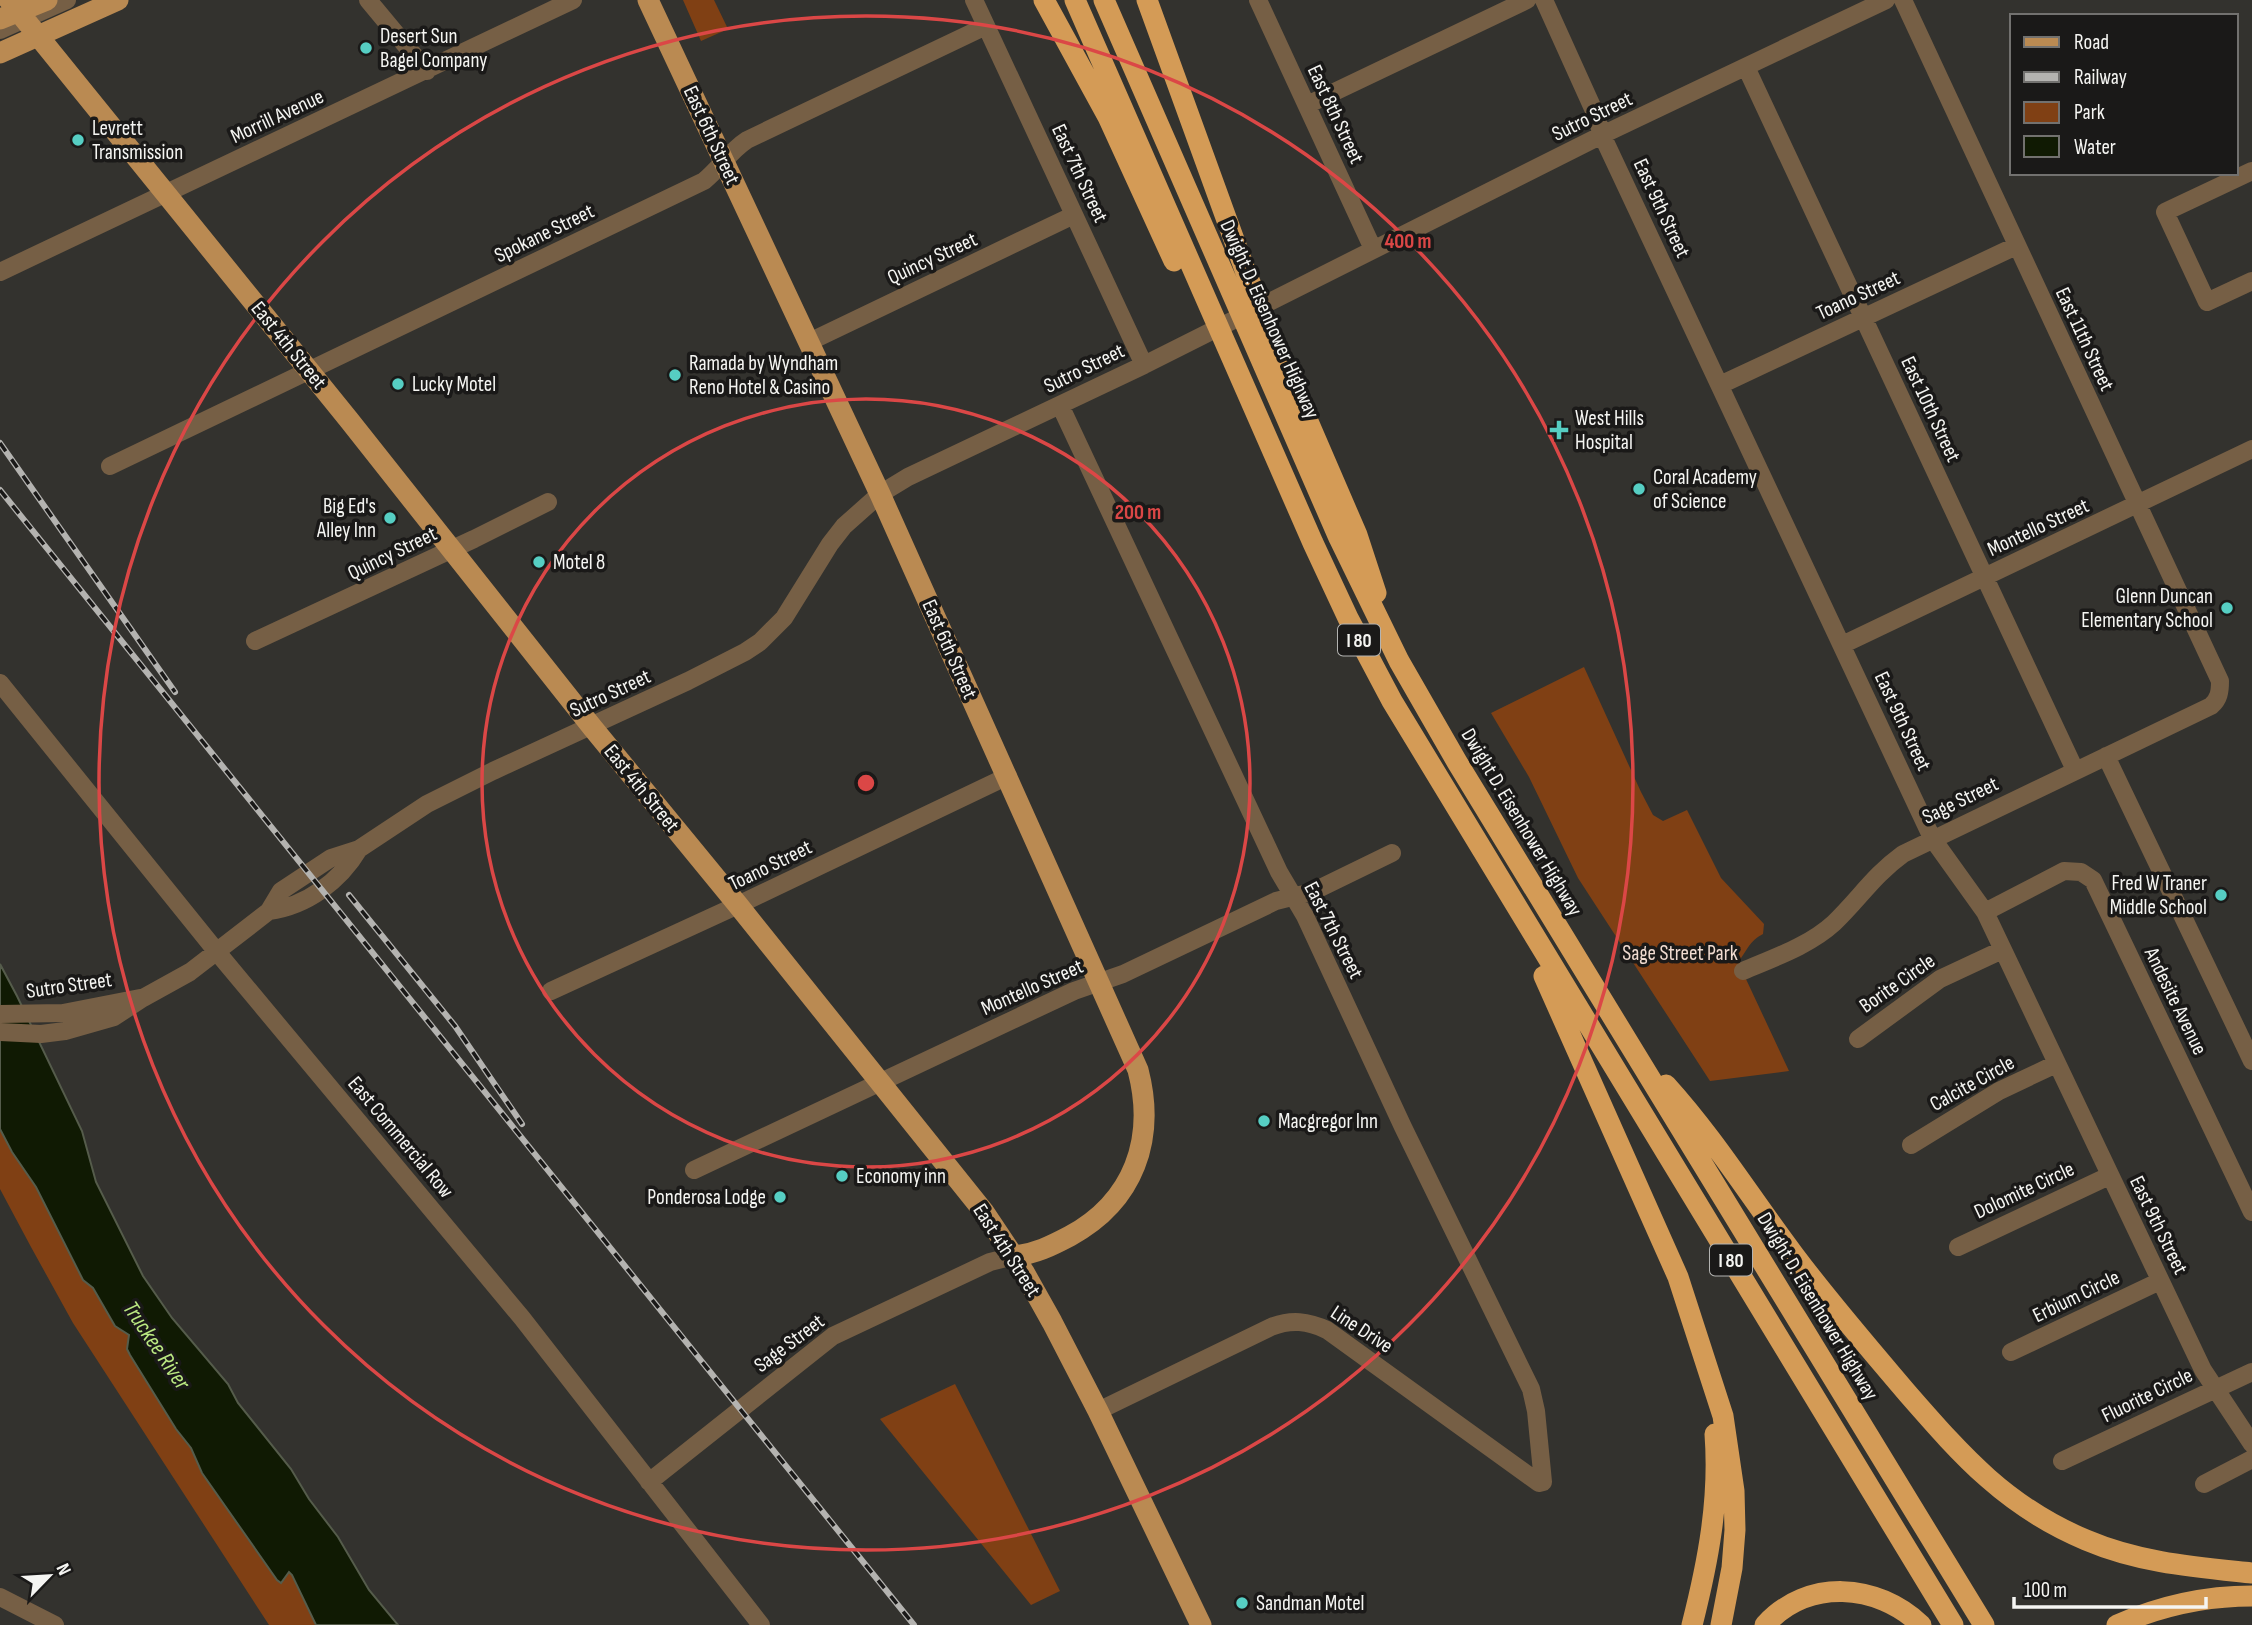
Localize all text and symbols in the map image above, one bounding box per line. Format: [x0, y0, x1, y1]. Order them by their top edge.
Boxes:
legend [2010, 14, 2238, 175]
place label: Desert Sun Bagel Company [380, 24, 487, 73]
text: Road [2074, 30, 2109, 55]
marker: Desert Sun Bagel Company [358, 40, 374, 56]
street label: East 8th Street [1302, 61, 1369, 168]
text: Railway [2074, 65, 2127, 90]
street label: East 6th Street [678, 82, 745, 189]
street label: Morrill Avenue [227, 84, 328, 149]
street label: Sutro Street [1548, 86, 1636, 147]
text: Park [2074, 100, 2105, 125]
place label: Levrett Transmission [92, 116, 183, 165]
street label: East 7th Street [1046, 120, 1113, 226]
marker: Levrett Transmission [70, 132, 86, 148]
text: Water [2074, 135, 2116, 160]
street label: East 9th Street [1628, 155, 1695, 262]
street label: Spokane Street [490, 199, 598, 268]
street label: Dwight D. Eisenhower Highway [1214, 216, 1325, 422]
street label: Quincy Street [883, 227, 981, 290]
text: 400 m [1385, 229, 1431, 254]
street label: Toano Street [1812, 265, 1904, 326]
street label: East 11th Street [2050, 283, 2119, 395]
street label: East 4th Street [246, 296, 332, 394]
street label: Sutro Street [1040, 338, 1128, 399]
place label: Ramada by Wyndham Reno Hotel & Casino [689, 351, 838, 400]
street label: East 10th Street [1895, 353, 1966, 466]
marker: Ramada by Wyndham Reno Hotel & Casino [667, 367, 683, 383]
place label: Lucky Motel [412, 372, 496, 397]
marker: Lucky Motel [390, 376, 406, 392]
place label: West Hills Hospital [1575, 406, 1644, 455]
marker: West Hills Hospital [1549, 420, 1569, 440]
place label: Coral Academy of Science [1653, 465, 1757, 514]
marker: Coral Academy of Science [1631, 481, 1647, 497]
street label: Montello Street [1983, 493, 2093, 562]
place label: Big Ed's Alley Inn [316, 494, 376, 543]
text: 200 m [1115, 500, 1161, 525]
marker: Big Ed's Alley Inn [382, 510, 398, 526]
street label: Quincy Street [344, 521, 441, 586]
place label: Motel 8 [553, 550, 605, 575]
marker: Motel 8 [531, 554, 547, 570]
place label: Glenn Duncan Elementary School [2081, 584, 2213, 633]
street label: East 6th Street [917, 596, 983, 703]
marker: Glenn Duncan Elementary School [2219, 600, 2235, 616]
road number: I 80 [1338, 624, 1380, 656]
street label: Sutro Street [566, 664, 655, 723]
street label: East 9th Street [1869, 668, 1936, 775]
street label: Dwight D. Eisenhower Highway [1456, 724, 1588, 921]
street label: East 4th Street [599, 739, 685, 837]
centre of rings [854, 771, 878, 795]
street label: Sage Street [1918, 771, 2002, 830]
street label: Toano Street [725, 835, 816, 896]
place label: Fred W Traner Middle School [2110, 871, 2207, 920]
street label: East 7th Street [1299, 878, 1369, 983]
marker: Fred W Traner Middle School [2213, 887, 2229, 903]
park label: Sage Street Park [1622, 941, 1738, 966]
street label: Andesite Avenue [2138, 943, 2212, 1059]
street label: Borite Circle [1855, 948, 1940, 1018]
street label: Montello Street [977, 954, 1087, 1021]
street label: Sutro Street [25, 967, 114, 1004]
street label: Calcite Circle [1926, 1050, 2019, 1117]
street label: East Commercial Row [343, 1071, 459, 1203]
place label: Macgregor Inn [1278, 1109, 1378, 1134]
marker: Macgregor Inn [1256, 1113, 1272, 1129]
street label: Dolomite Circle [1970, 1156, 2078, 1225]
place label: Economy inn [856, 1164, 946, 1189]
marker: Economy inn [834, 1168, 850, 1184]
street label: East 9th Street [2124, 1172, 2193, 1278]
place label: Ponderosa Lodge [647, 1185, 766, 1210]
marker: Ponderosa Lodge [772, 1189, 788, 1205]
street label: East 4th Street [967, 1199, 1046, 1301]
street label: Dwight D. Eisenhower Highway [1752, 1208, 1884, 1405]
road number: I 80 [1710, 1244, 1752, 1276]
street label: Erbium Circle [2029, 1265, 2124, 1328]
water label: Truckee River [116, 1296, 197, 1396]
street label: Line Drive [1326, 1300, 1398, 1359]
street label: Sage Street [749, 1309, 829, 1378]
street label: Fluorite Circle [2098, 1363, 2197, 1428]
north arrow [14, 1541, 84, 1611]
text: N [50, 1560, 76, 1579]
scale bar [2014, 1566, 2206, 1610]
text: 100 m [2024, 1578, 2067, 1603]
place label: Sandman Motel [1256, 1591, 1365, 1616]
marker: Sandman Motel [1234, 1595, 1250, 1611]

